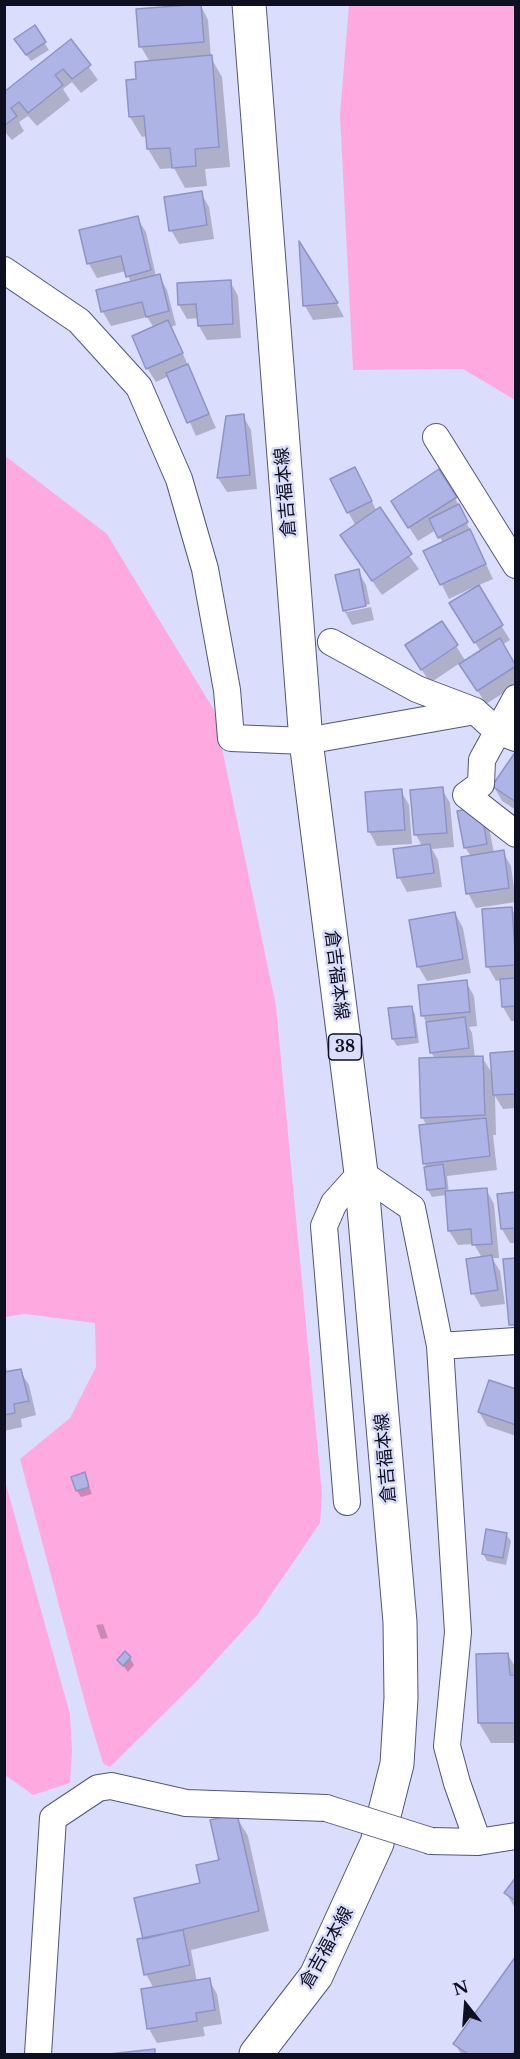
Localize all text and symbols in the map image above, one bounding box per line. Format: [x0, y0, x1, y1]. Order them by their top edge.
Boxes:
street label: 倉吉福本線 [271, 446, 301, 538]
street label: 倉吉福本線 [320, 929, 352, 1021]
road number: 38 [328, 1034, 362, 1060]
street label: 倉吉福本線 [371, 1412, 401, 1504]
street label: 倉吉福本線 [296, 1903, 358, 1993]
north arrow [436, 1975, 496, 2035]
text: N [451, 1976, 471, 2000]

